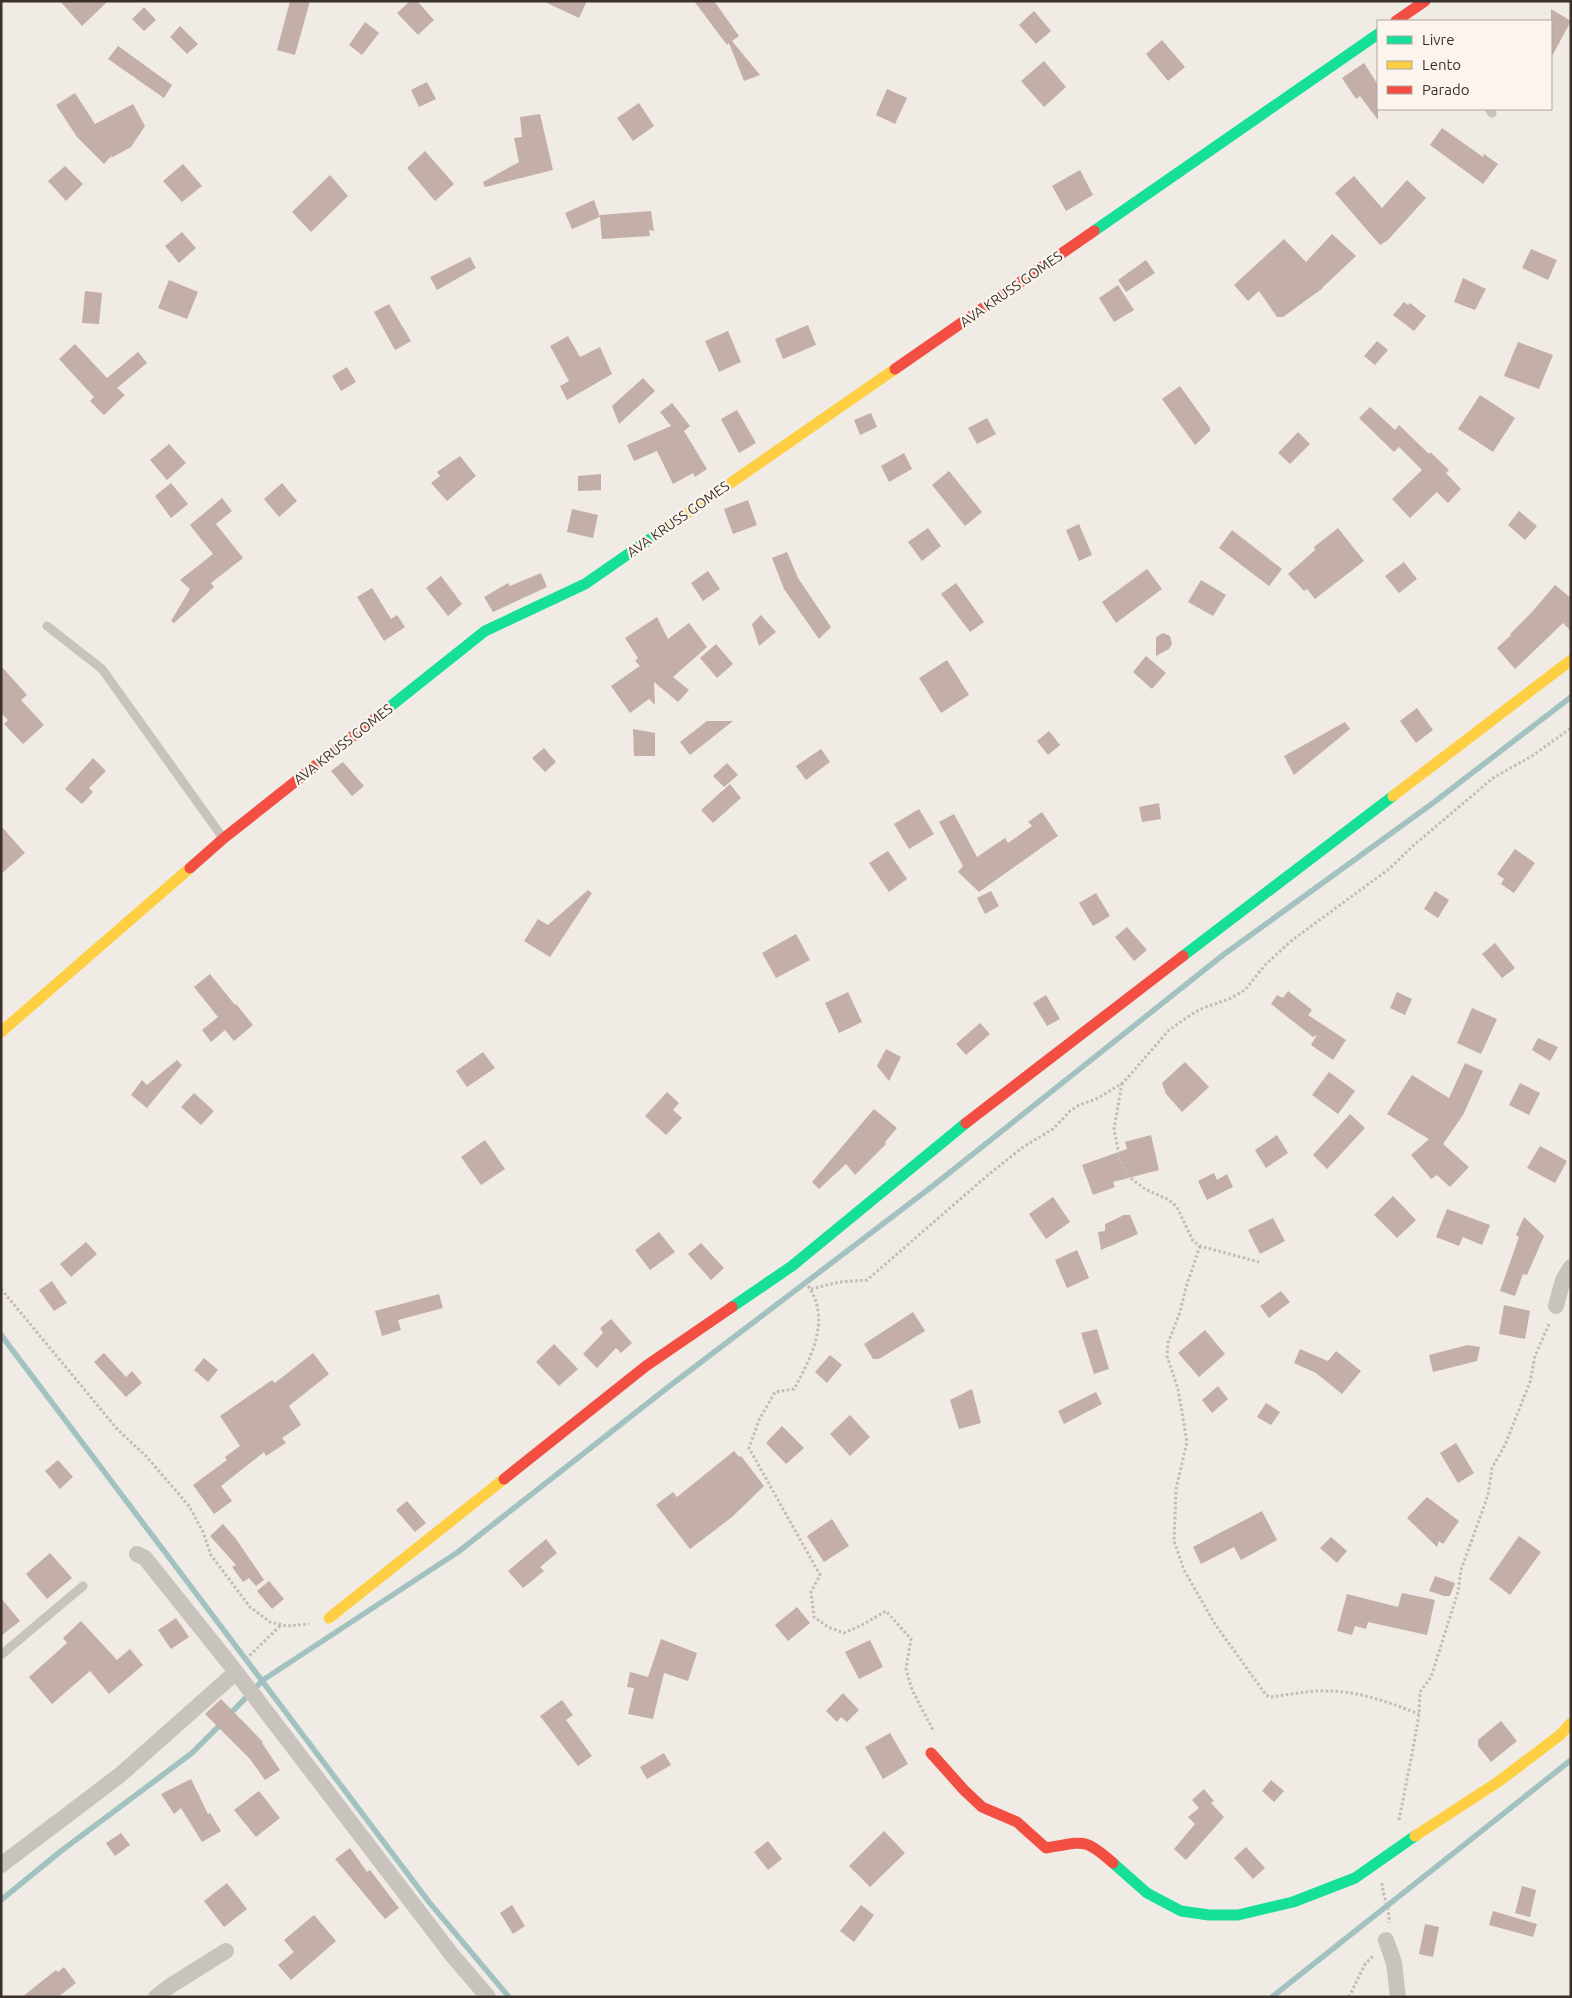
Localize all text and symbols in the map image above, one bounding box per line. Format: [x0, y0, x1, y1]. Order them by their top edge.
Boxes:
legend [1377, 20, 1552, 110]
text: Livre [1422, 31, 1455, 48]
text: Lento [1422, 56, 1461, 73]
text: Parado [1422, 81, 1469, 98]
street label: AVA KRUSS GOMES [957, 248, 1065, 330]
street label: AVA KRUSS GOMES [624, 478, 732, 560]
street label: AVA KRUSS GOMES [290, 700, 396, 788]

